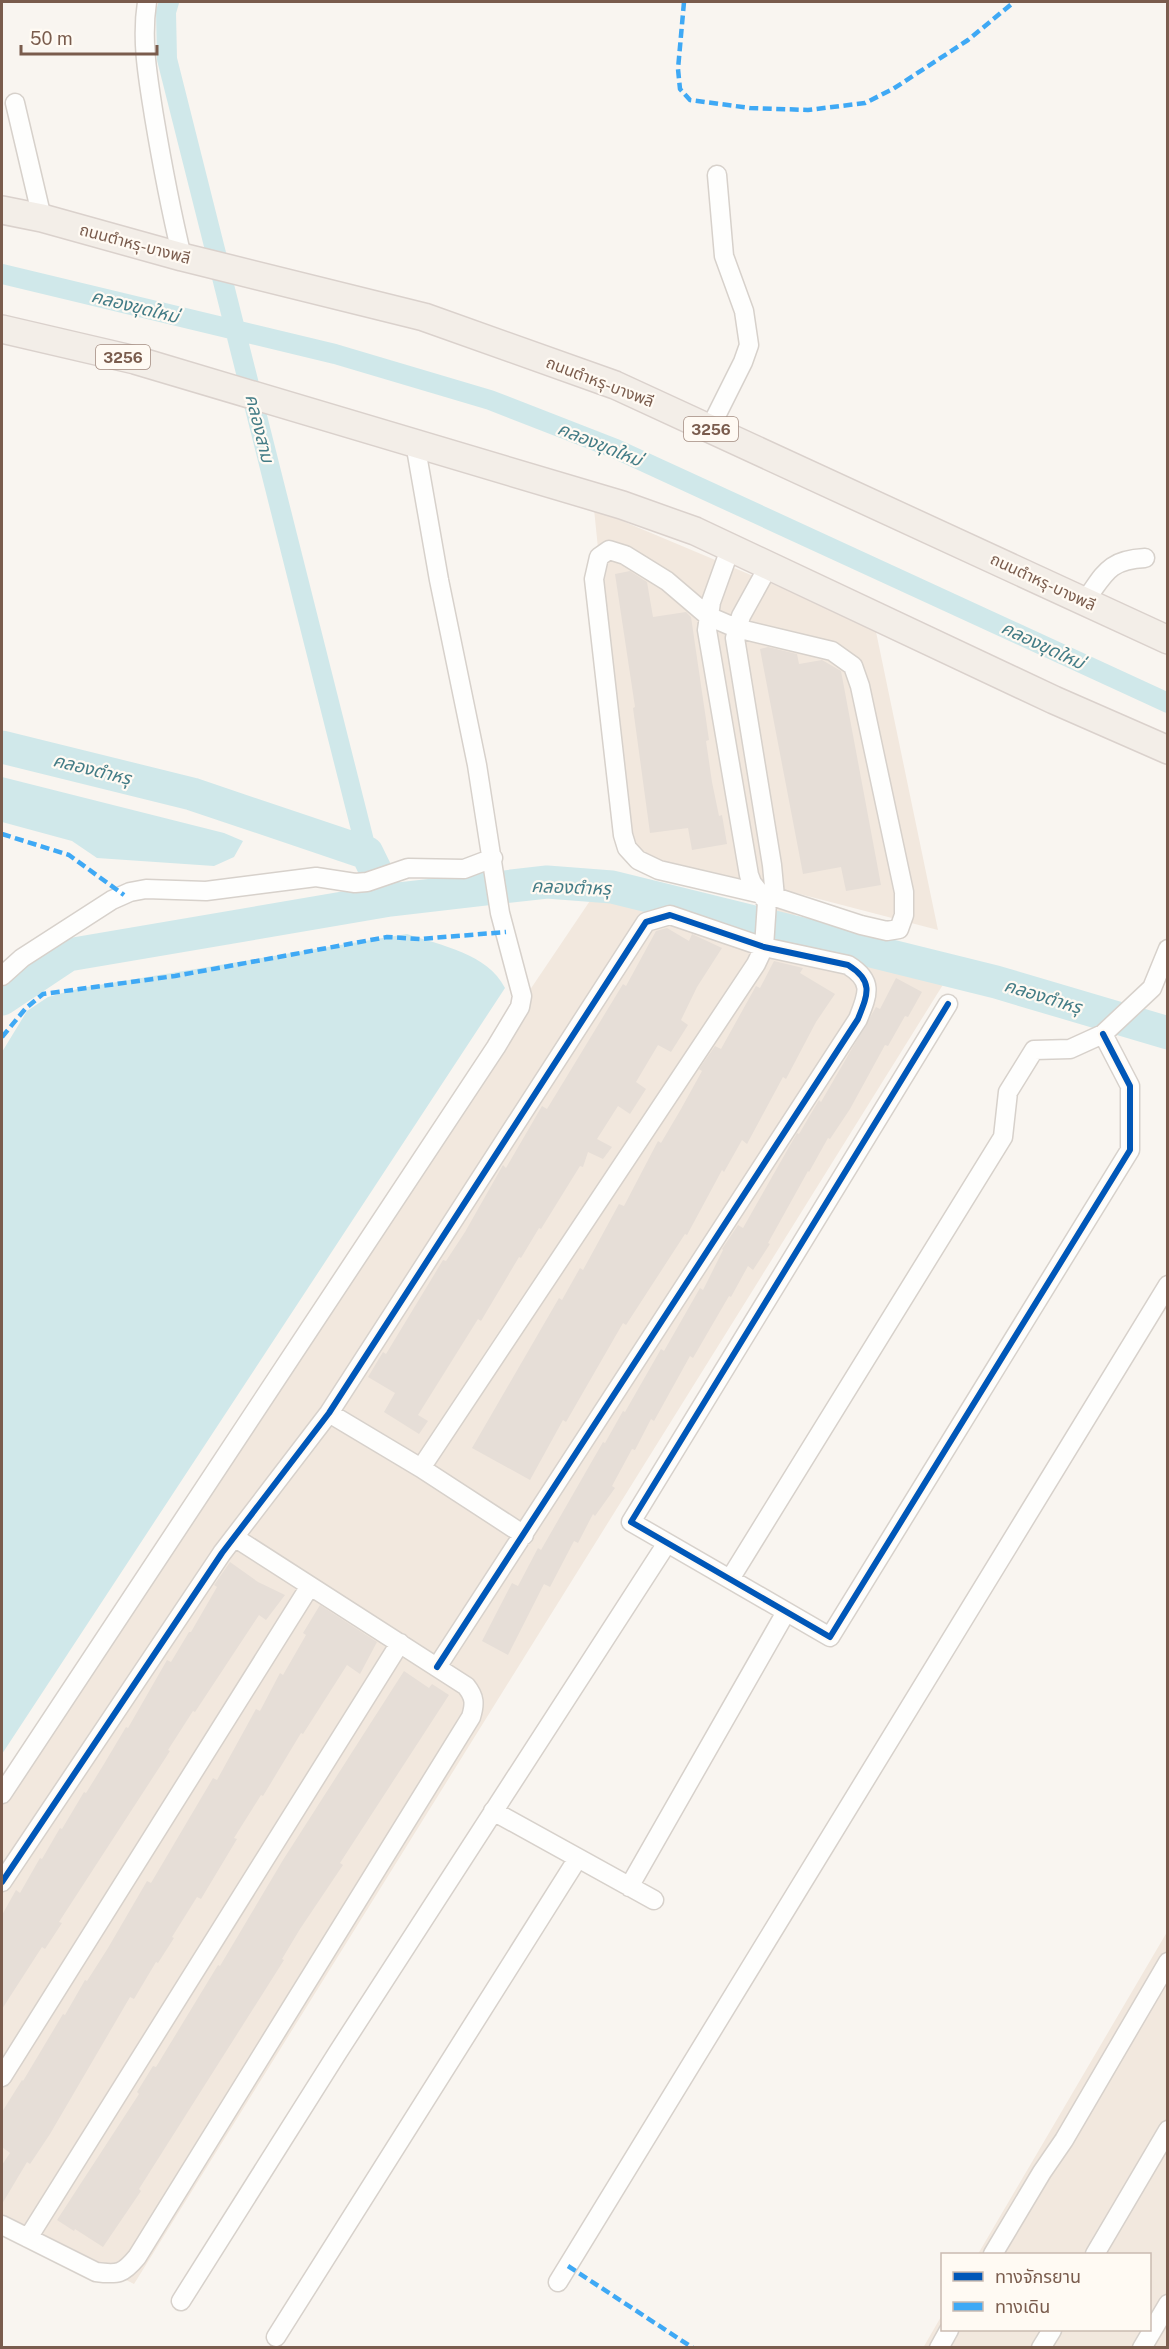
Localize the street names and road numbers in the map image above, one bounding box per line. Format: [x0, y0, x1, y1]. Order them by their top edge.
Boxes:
street label: ถนนตำหรุ-บางพลี [77, 220, 193, 268]
road number: 3256 [96, 345, 150, 369]
street label: ถนนตำหรุ-บางพลี [543, 353, 657, 411]
road number: 3256 [684, 417, 738, 441]
street label: ถนนตำหรุ-บางพลี [987, 549, 1099, 615]

